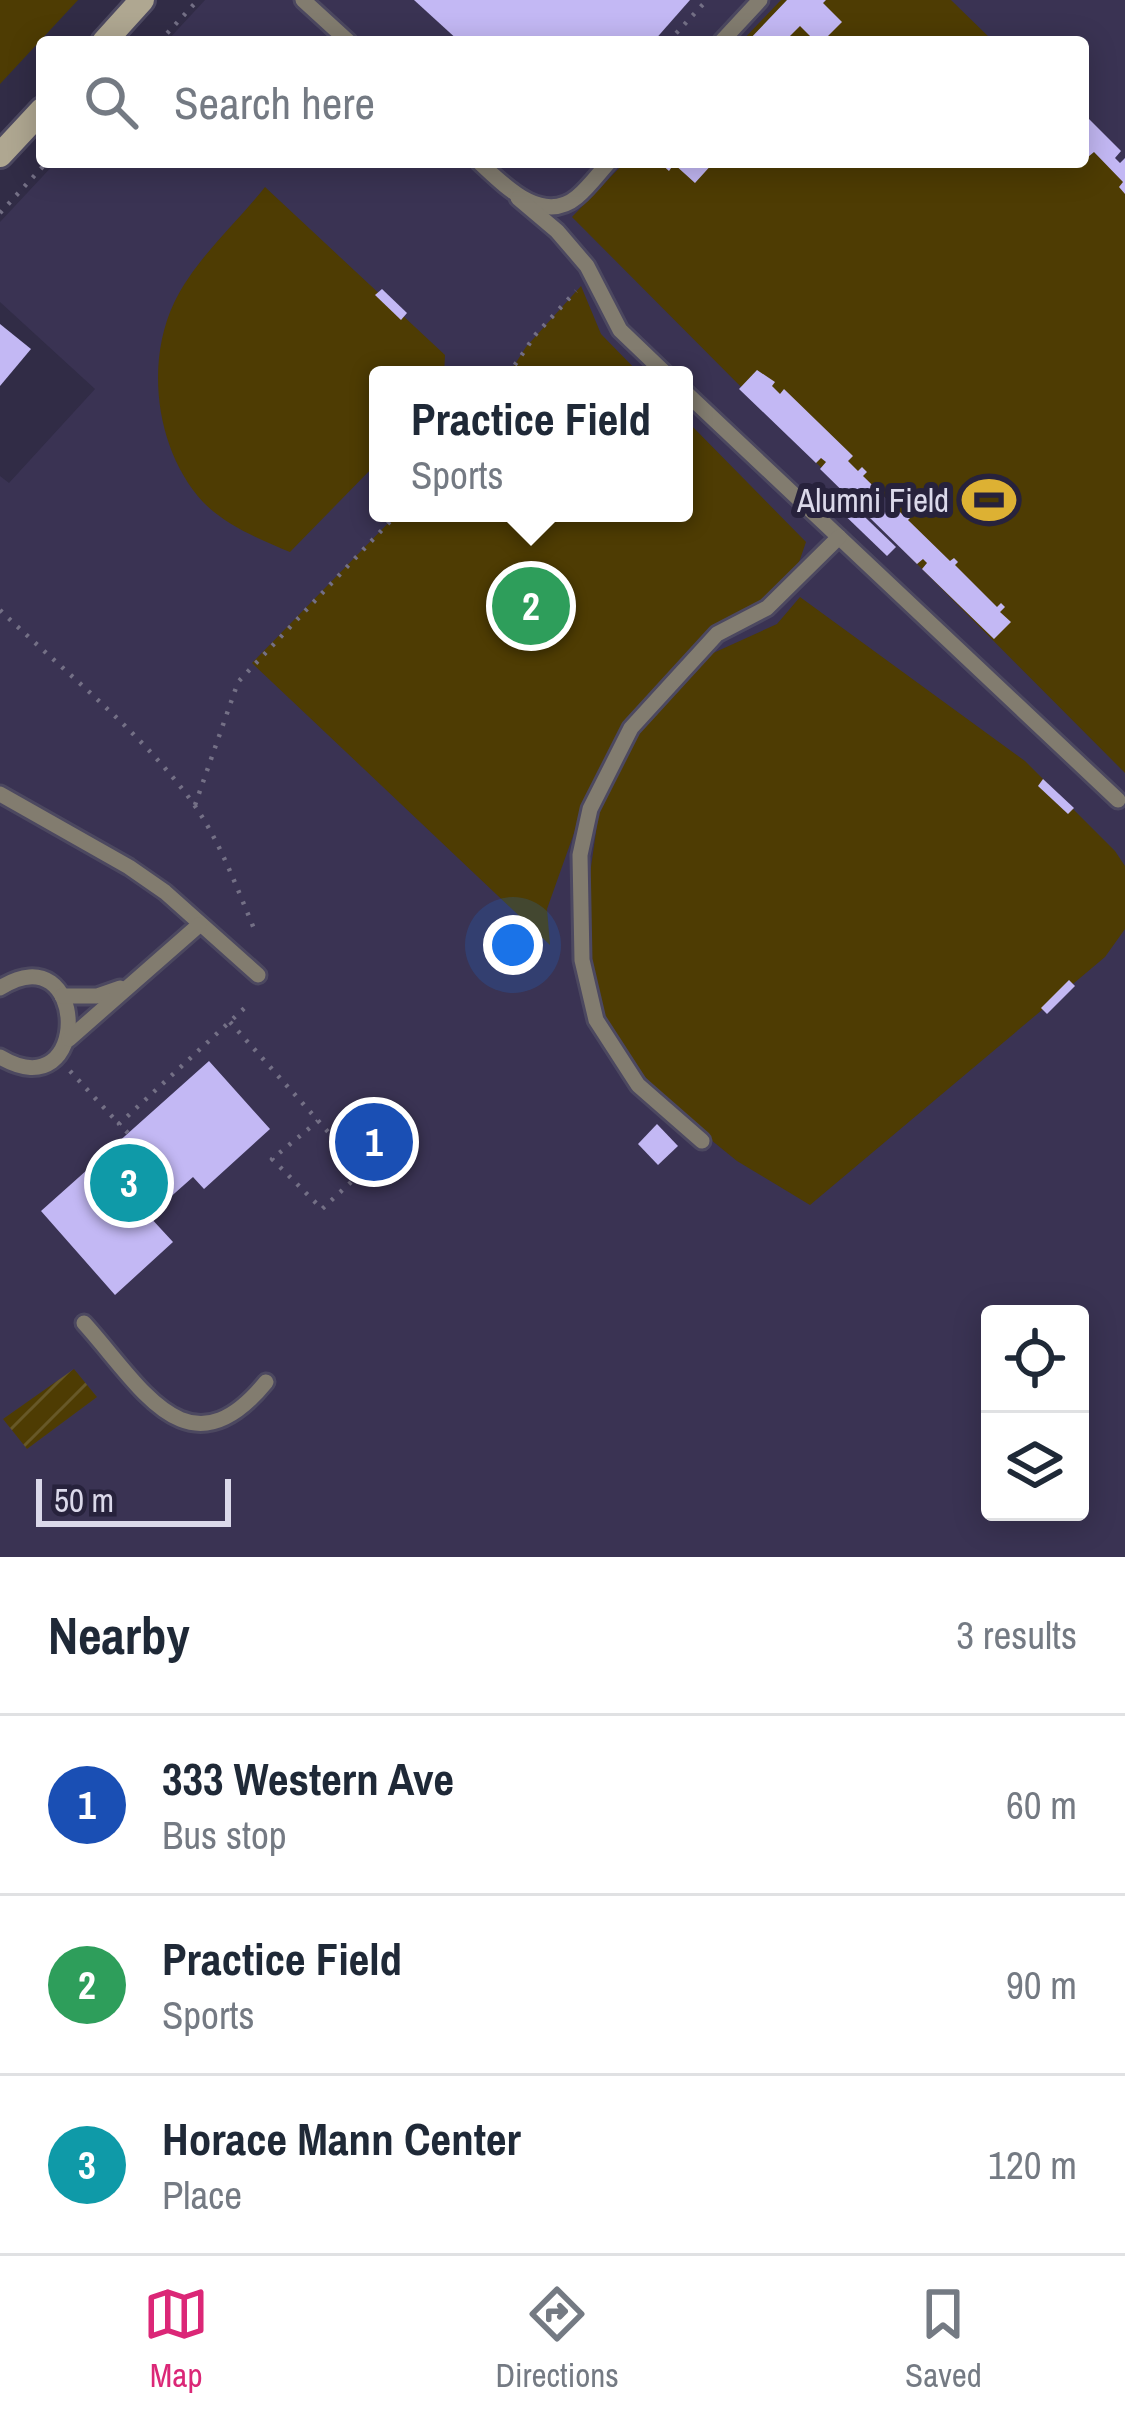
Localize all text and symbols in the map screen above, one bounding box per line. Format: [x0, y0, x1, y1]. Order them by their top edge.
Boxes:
search box [36, 36, 1089, 168]
icon: search [78, 69, 144, 135]
text: Search here [174, 72, 375, 133]
popup [369, 366, 693, 522]
text: Practice Field [411, 388, 651, 449]
text: Sports [411, 449, 503, 501]
sports icon: Alumni Field [960, 471, 1018, 529]
place label: Alumni Field [796, 478, 949, 522]
pin: 2 [492, 561, 570, 651]
your location [483, 915, 543, 975]
pin: 1 [335, 1097, 413, 1187]
pin: 3 [90, 1138, 168, 1228]
map controls [981, 1305, 1089, 1521]
button: locate [981, 1305, 1089, 1413]
button: layers [981, 1413, 1089, 1521]
scale bar [36, 1473, 231, 1526]
text: 50 m [54, 1478, 114, 1522]
text: Nearby [48, 1601, 190, 1670]
text: 3 results [956, 1609, 1077, 1661]
text: 333 Western Ave [162, 1748, 454, 1809]
text: 1 [78, 1779, 96, 1831]
text: 60 m [1006, 1779, 1077, 1831]
text: Bus stop [162, 1809, 286, 1861]
text: Practice Field [162, 1928, 402, 1989]
text: 2 [78, 1959, 96, 2011]
text: 90 m [1006, 1959, 1077, 2011]
text: Sports [162, 1989, 254, 2041]
text: Horace Mann Center [162, 2108, 521, 2169]
text: 3 [78, 2139, 96, 2191]
text: 120 m [988, 2139, 1077, 2191]
text: Place [162, 2169, 242, 2221]
tab: Map [143, 2281, 209, 2397]
tab: Directions [495, 2281, 619, 2397]
tab: Saved [905, 2281, 982, 2397]

